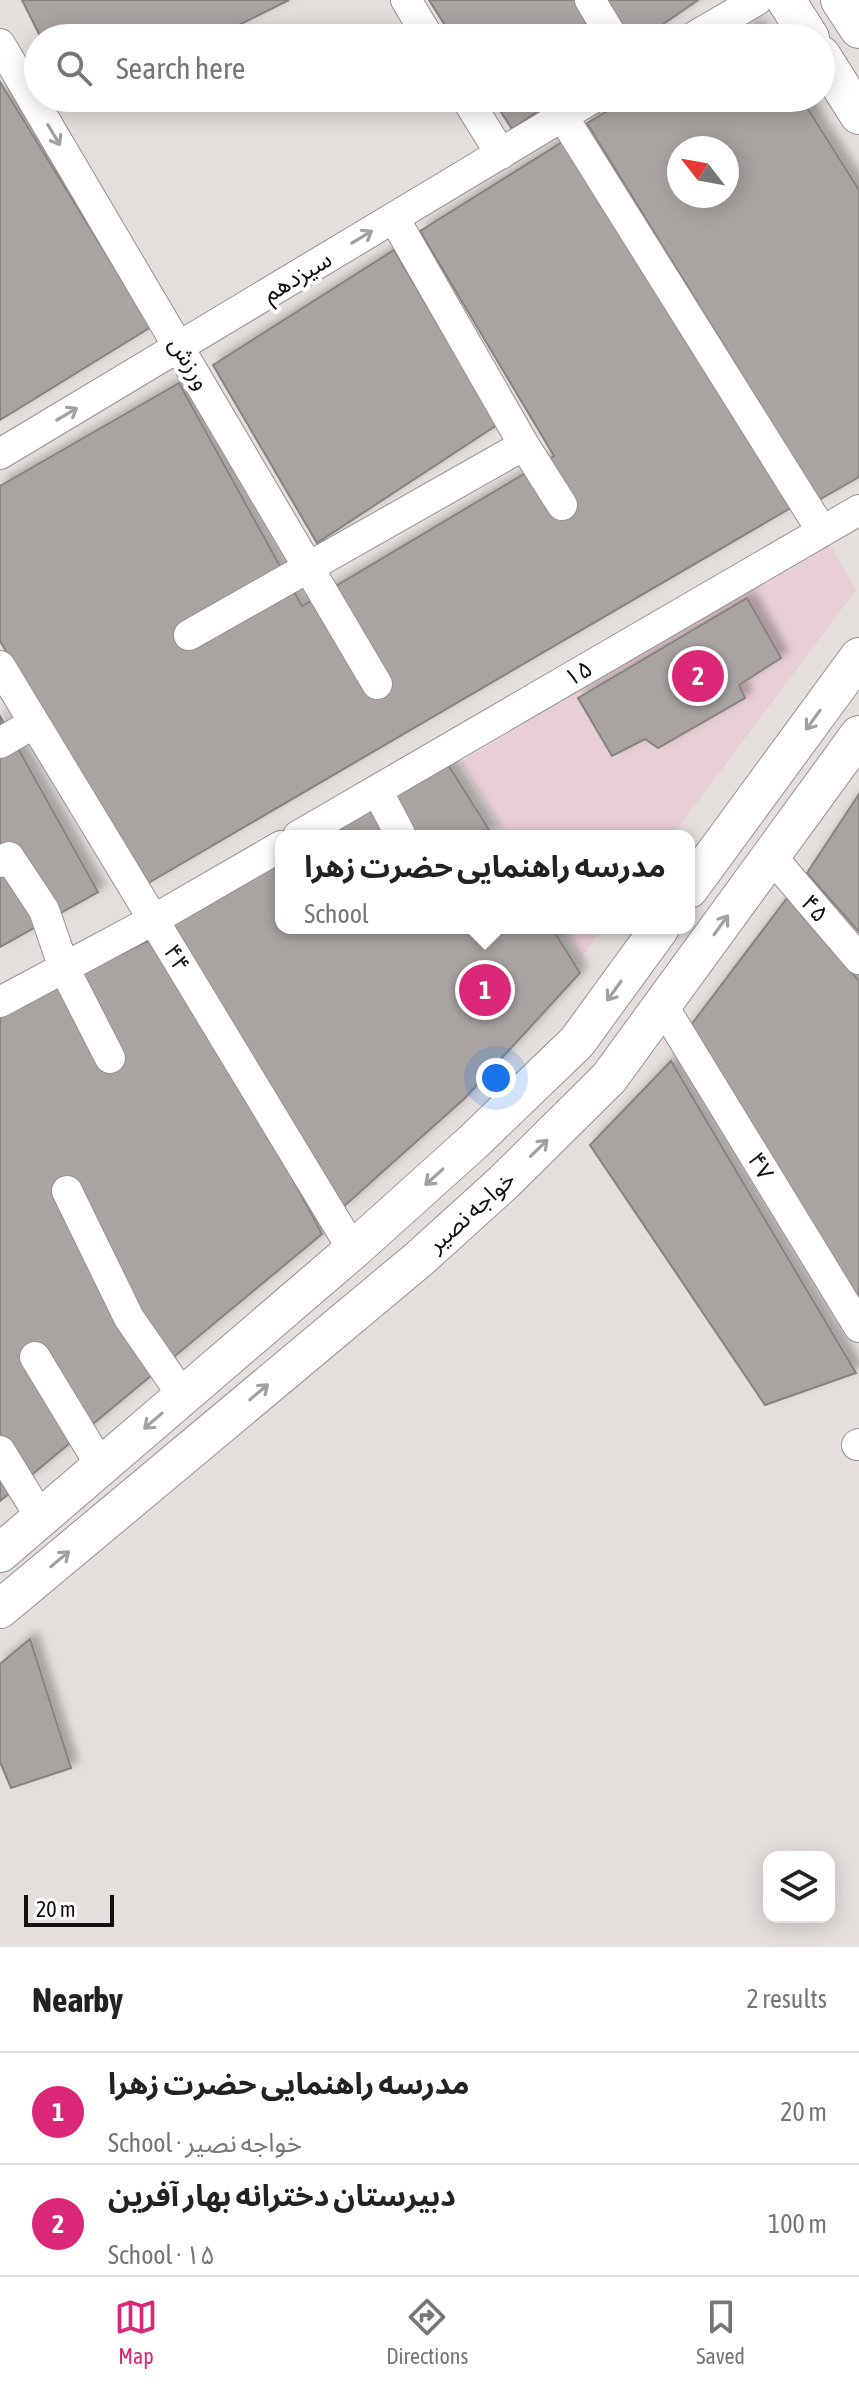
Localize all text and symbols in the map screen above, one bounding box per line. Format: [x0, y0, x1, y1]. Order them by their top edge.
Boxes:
search box [24, 24, 835, 112]
icon: search [52, 46, 96, 90]
text: Search here [116, 51, 245, 85]
one-way arrow [46, 123, 62, 146]
north arrow [667, 136, 739, 208]
one-way arrow [350, 229, 373, 245]
street label: سیزدهم [258, 245, 338, 310]
street label: ورزش [163, 332, 216, 395]
one-way arrow [55, 405, 78, 421]
pin: 2 [672, 646, 724, 706]
street label: ۱۵ [559, 654, 597, 692]
one-way arrow [805, 709, 821, 731]
popup [275, 830, 695, 934]
text: مدرسه راهنمایی حضرت زهرا [304, 849, 666, 883]
street label: ۴۵ [796, 889, 834, 927]
text: School [304, 899, 369, 929]
one-way arrow [713, 915, 729, 937]
street label: ۴۴ [158, 939, 196, 977]
pin: 1 [459, 960, 511, 1020]
one-way arrow [606, 980, 623, 1001]
your location [476, 1058, 516, 1098]
one-way arrow [529, 1138, 549, 1157]
street label: ۴۷ [742, 1147, 780, 1185]
street label: خواجه نصیر [421, 1165, 521, 1259]
one-way arrow [424, 1168, 444, 1186]
one-way arrow [248, 1383, 269, 1401]
one-way arrow [144, 1412, 164, 1430]
one-way arrow [49, 1550, 70, 1568]
map controls [763, 1851, 835, 1923]
button: layers [763, 1851, 835, 1923]
scale bar [24, 1891, 114, 1927]
text: 20 m [36, 1896, 76, 1922]
text: Nearby [32, 1980, 123, 2019]
text: 2 results [746, 1984, 827, 2014]
text: مدرسه راهنمایی حضرت زهرا [108, 2066, 469, 2100]
text: 1 [52, 2097, 64, 2127]
text: 20 m [780, 2097, 827, 2127]
text: School · خواجه نصیر [108, 2128, 302, 2158]
text: دبیرستان دخترانه بهار آفرین [108, 2178, 456, 2212]
text: 2 [52, 2209, 64, 2239]
text: 100 m [768, 2209, 827, 2239]
text: School · ۱۵ [108, 2240, 215, 2270]
tab: Map [114, 2295, 158, 2369]
tab: Directions [386, 2295, 468, 2369]
tab: Saved [696, 2295, 745, 2369]

